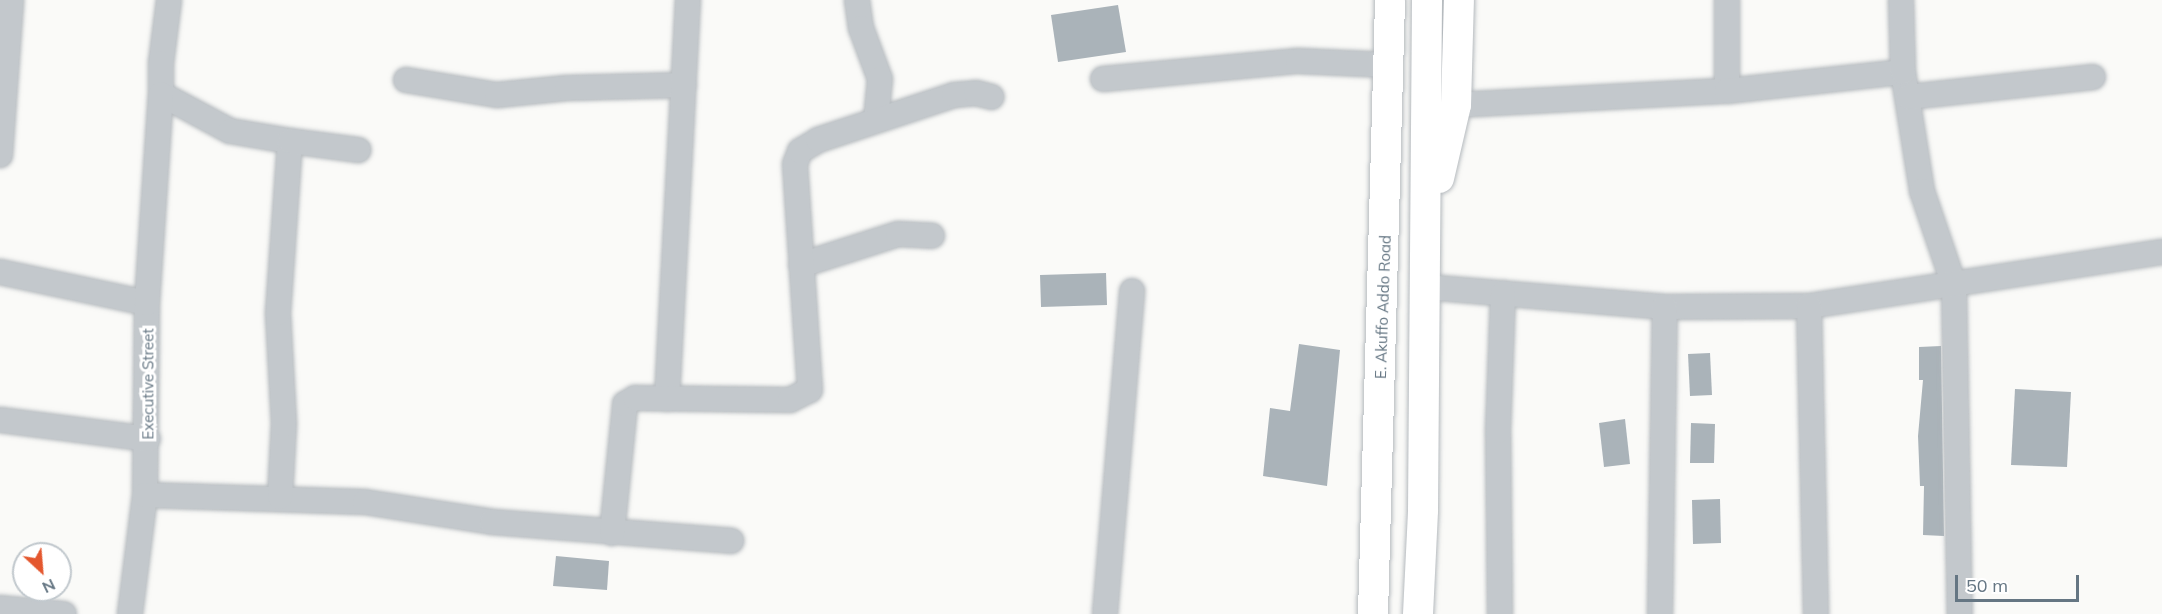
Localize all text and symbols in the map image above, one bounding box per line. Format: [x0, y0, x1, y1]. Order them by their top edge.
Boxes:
street label: E. Akuffo Addo Road [1371, 235, 1395, 379]
street label: Executive Street [139, 328, 157, 440]
north arrow [12, 542, 72, 602]
scale bar [1958, 563, 2082, 601]
text: 50 m [1966, 574, 2008, 597]
text: N [39, 575, 59, 598]

